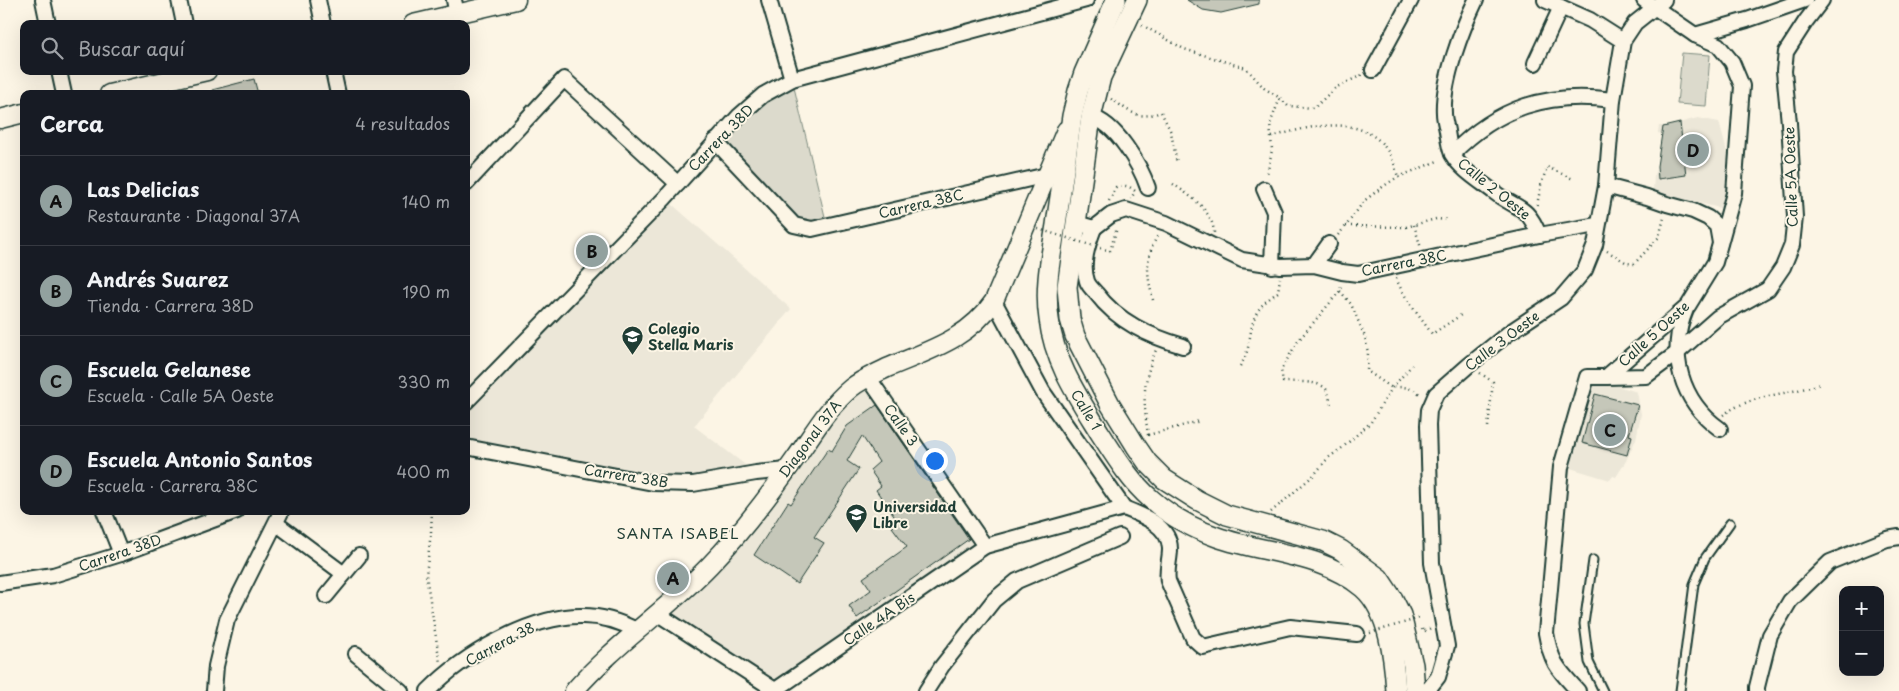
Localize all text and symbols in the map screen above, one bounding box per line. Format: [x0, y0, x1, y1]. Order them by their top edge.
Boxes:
search box [20, 20, 470, 75]
icon: search [38, 34, 66, 62]
text: Buscar aquí [78, 34, 185, 62]
street label: Carrera 38D [683, 99, 758, 176]
text: Cerca [40, 107, 104, 139]
text: 4 resultados [355, 111, 450, 135]
street label: Calle 5A Oeste [1778, 126, 1803, 228]
pin: D [1677, 131, 1709, 169]
street label: Calle 2 Oeste [1453, 153, 1535, 225]
text: Las Delicias [87, 175, 199, 203]
street label: Carrera 38C [876, 184, 965, 223]
text: A [50, 189, 62, 213]
text: 140 m [402, 189, 450, 213]
text: Restaurante · Diagonal 37A [87, 203, 300, 227]
pin: B [576, 232, 608, 270]
street label: Carrera 38C [1359, 244, 1448, 281]
text: Andrés Suarez [87, 265, 229, 293]
text: B [51, 279, 61, 303]
text: 190 m [402, 279, 450, 303]
text: Tienda · Carrera 38D [87, 293, 254, 317]
street label: Calle 5 Oeste [1613, 296, 1694, 371]
street label: Calle 3 Oeste [1460, 306, 1543, 376]
place label: Colegio Stella Maris [648, 318, 734, 355]
school or university icon: Colegio Stella Maris [620, 325, 644, 356]
text: Escuela Gelanese [87, 355, 251, 383]
text: C [50, 369, 62, 393]
text: 330 m [397, 369, 450, 393]
text: Escuela · Calle 5A Oeste [87, 383, 274, 407]
street label: Calle 1 [1066, 385, 1107, 434]
street label: Diagonal 37A [773, 395, 846, 482]
street label: Calle 3 [879, 399, 924, 450]
pin: C [1594, 411, 1626, 449]
text: Escuela Antonio Santos [87, 445, 312, 473]
your location [922, 448, 948, 474]
street label: Carrera 38B [582, 458, 670, 493]
text: D [50, 459, 62, 483]
text: 400 m [397, 459, 450, 483]
text: Escuela · Carrera 38C [87, 473, 258, 497]
place label: Universidad Libre [873, 496, 958, 533]
school or university icon: Universidad Libre [845, 503, 869, 534]
district label: SANTA ISABEL [616, 521, 740, 544]
street label: Carrera 38D [76, 529, 164, 577]
pin: A [657, 559, 689, 597]
map controls [1839, 586, 1884, 676]
button: + [1839, 586, 1884, 631]
street label: Calle 4A Bis [839, 587, 919, 650]
street label: Carrera 38 [461, 616, 538, 671]
button: − [1839, 631, 1884, 676]

